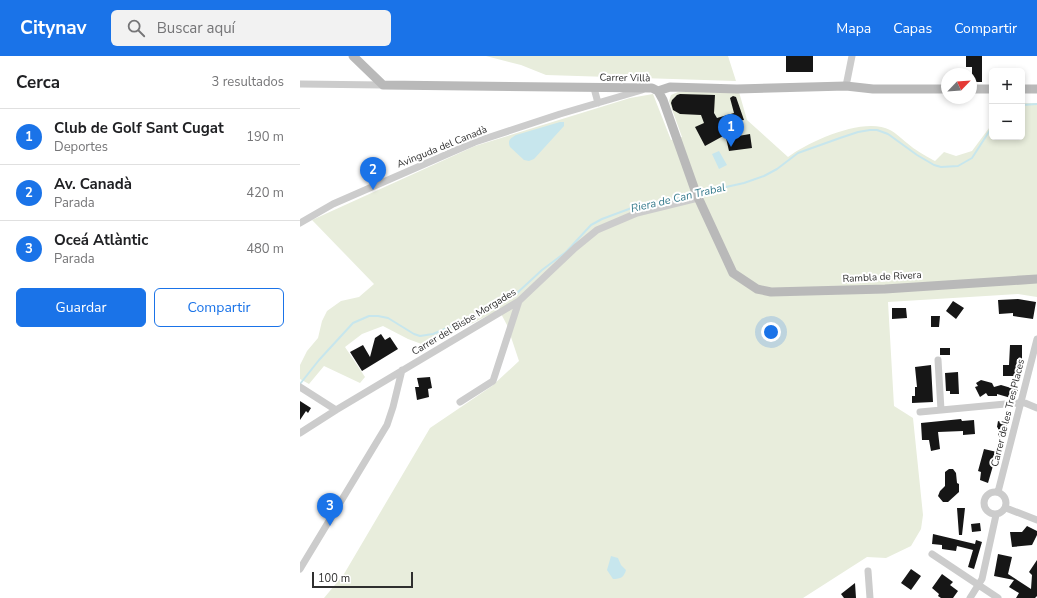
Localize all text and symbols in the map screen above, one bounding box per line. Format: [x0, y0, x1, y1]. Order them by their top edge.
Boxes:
search box [111, 10, 391, 46]
text: Citynav [20, 15, 87, 41]
icon: search [125, 17, 147, 39]
text: Buscar aquí [157, 18, 235, 38]
text: Mapa [836, 19, 871, 38]
text: Capas [893, 19, 932, 38]
text: Compartir [954, 19, 1017, 38]
north arrow [941, 68, 977, 104]
map controls [989, 68, 1025, 140]
button: + [989, 68, 1025, 104]
text: Cerca [16, 71, 60, 94]
street label: Carrer Villà [599, 71, 651, 85]
text: 3 resultados [212, 73, 284, 91]
button: − [989, 104, 1025, 140]
pin: 1 [718, 114, 744, 147]
text: Club de Golf Sant Cugat [54, 118, 224, 138]
street label: Avinguda del Canadà [395, 123, 489, 171]
text: 1 [25, 128, 33, 146]
text: 190 m [246, 128, 284, 146]
text: Deportes [54, 138, 108, 156]
pin: 2 [360, 157, 386, 190]
text: Av. Canadà [54, 174, 132, 194]
water label: Riera de Can Trabal [629, 180, 727, 216]
text: 2 [25, 184, 33, 202]
text: 420 m [246, 184, 284, 202]
text: Parada [54, 194, 95, 212]
text: Oceá Atlàntic [54, 230, 148, 250]
text: 3 [25, 240, 33, 258]
text: 480 m [246, 240, 284, 258]
text: Parada [54, 250, 95, 268]
street label: Rambla de Rivera [842, 268, 922, 286]
street label: Carrer del Bisbe Morgades [409, 285, 519, 359]
button: Guardar [16, 288, 146, 327]
button: Compartir [154, 288, 284, 327]
your location [761, 322, 781, 342]
street label: Carrer de les Tres Places [988, 358, 1028, 468]
pin: 3 [317, 493, 343, 526]
scale bar [312, 570, 413, 589]
text: 100 m [318, 571, 350, 586]

